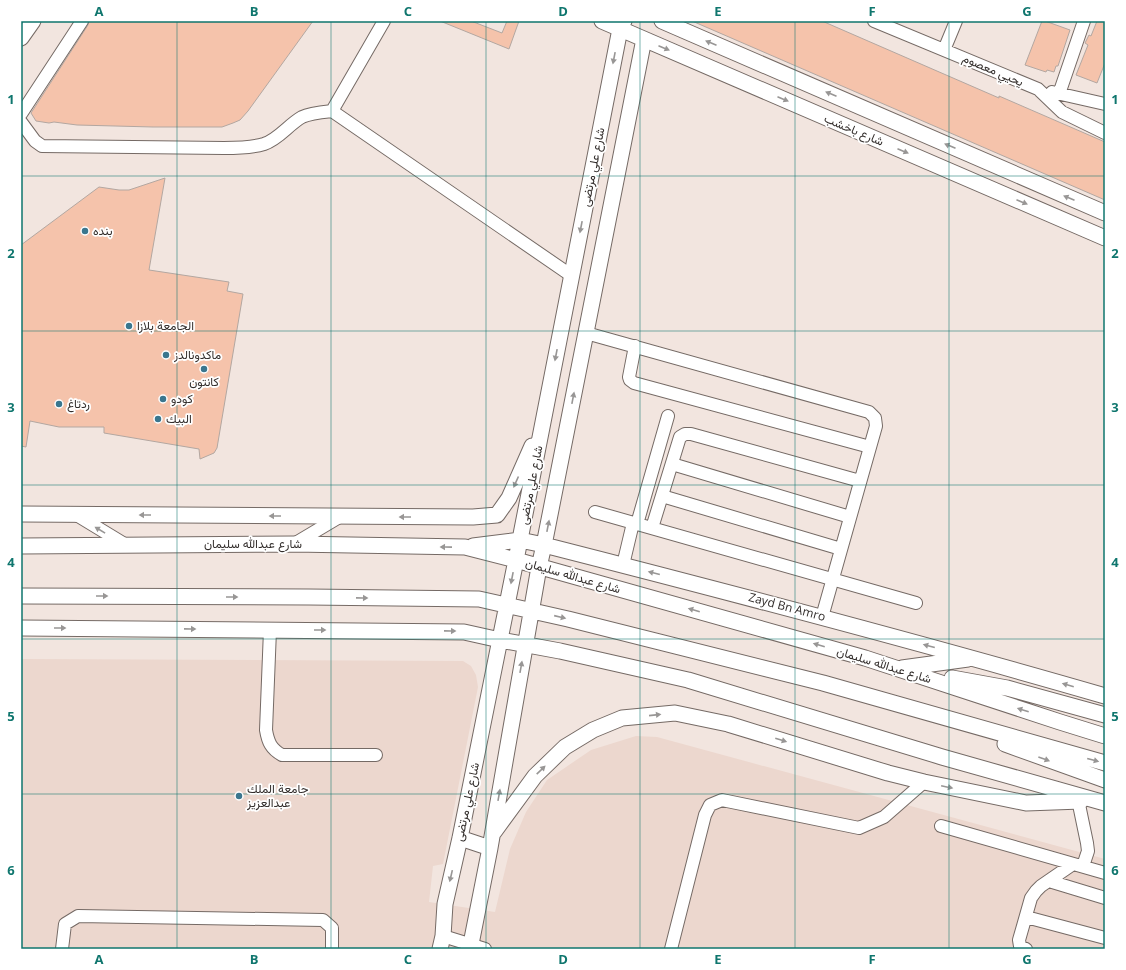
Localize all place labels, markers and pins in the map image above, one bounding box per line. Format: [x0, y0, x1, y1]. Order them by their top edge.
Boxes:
place label: بنده [93, 222, 113, 239]
marker: بنده [80, 226, 90, 236]
place label: الجامعة بلازا [137, 317, 194, 334]
marker: الجامعة بلازا [124, 321, 134, 331]
place label: ماكدونالدز [173, 346, 221, 363]
marker: ماكدونالدز [161, 350, 171, 360]
marker: كانتون [199, 364, 209, 374]
place label: كانتون [189, 373, 219, 390]
place label: كودو [171, 390, 193, 407]
marker: كودو [158, 394, 168, 404]
place label: ردتاغ [67, 395, 90, 413]
marker: ردتاغ [54, 399, 64, 409]
place label: البيك [166, 410, 192, 427]
marker: البيك [153, 414, 163, 424]
place label: جامعة الملك عبدالعزيز [246, 780, 309, 811]
marker: جامعة الملك عبدالعزيز [234, 791, 244, 801]

